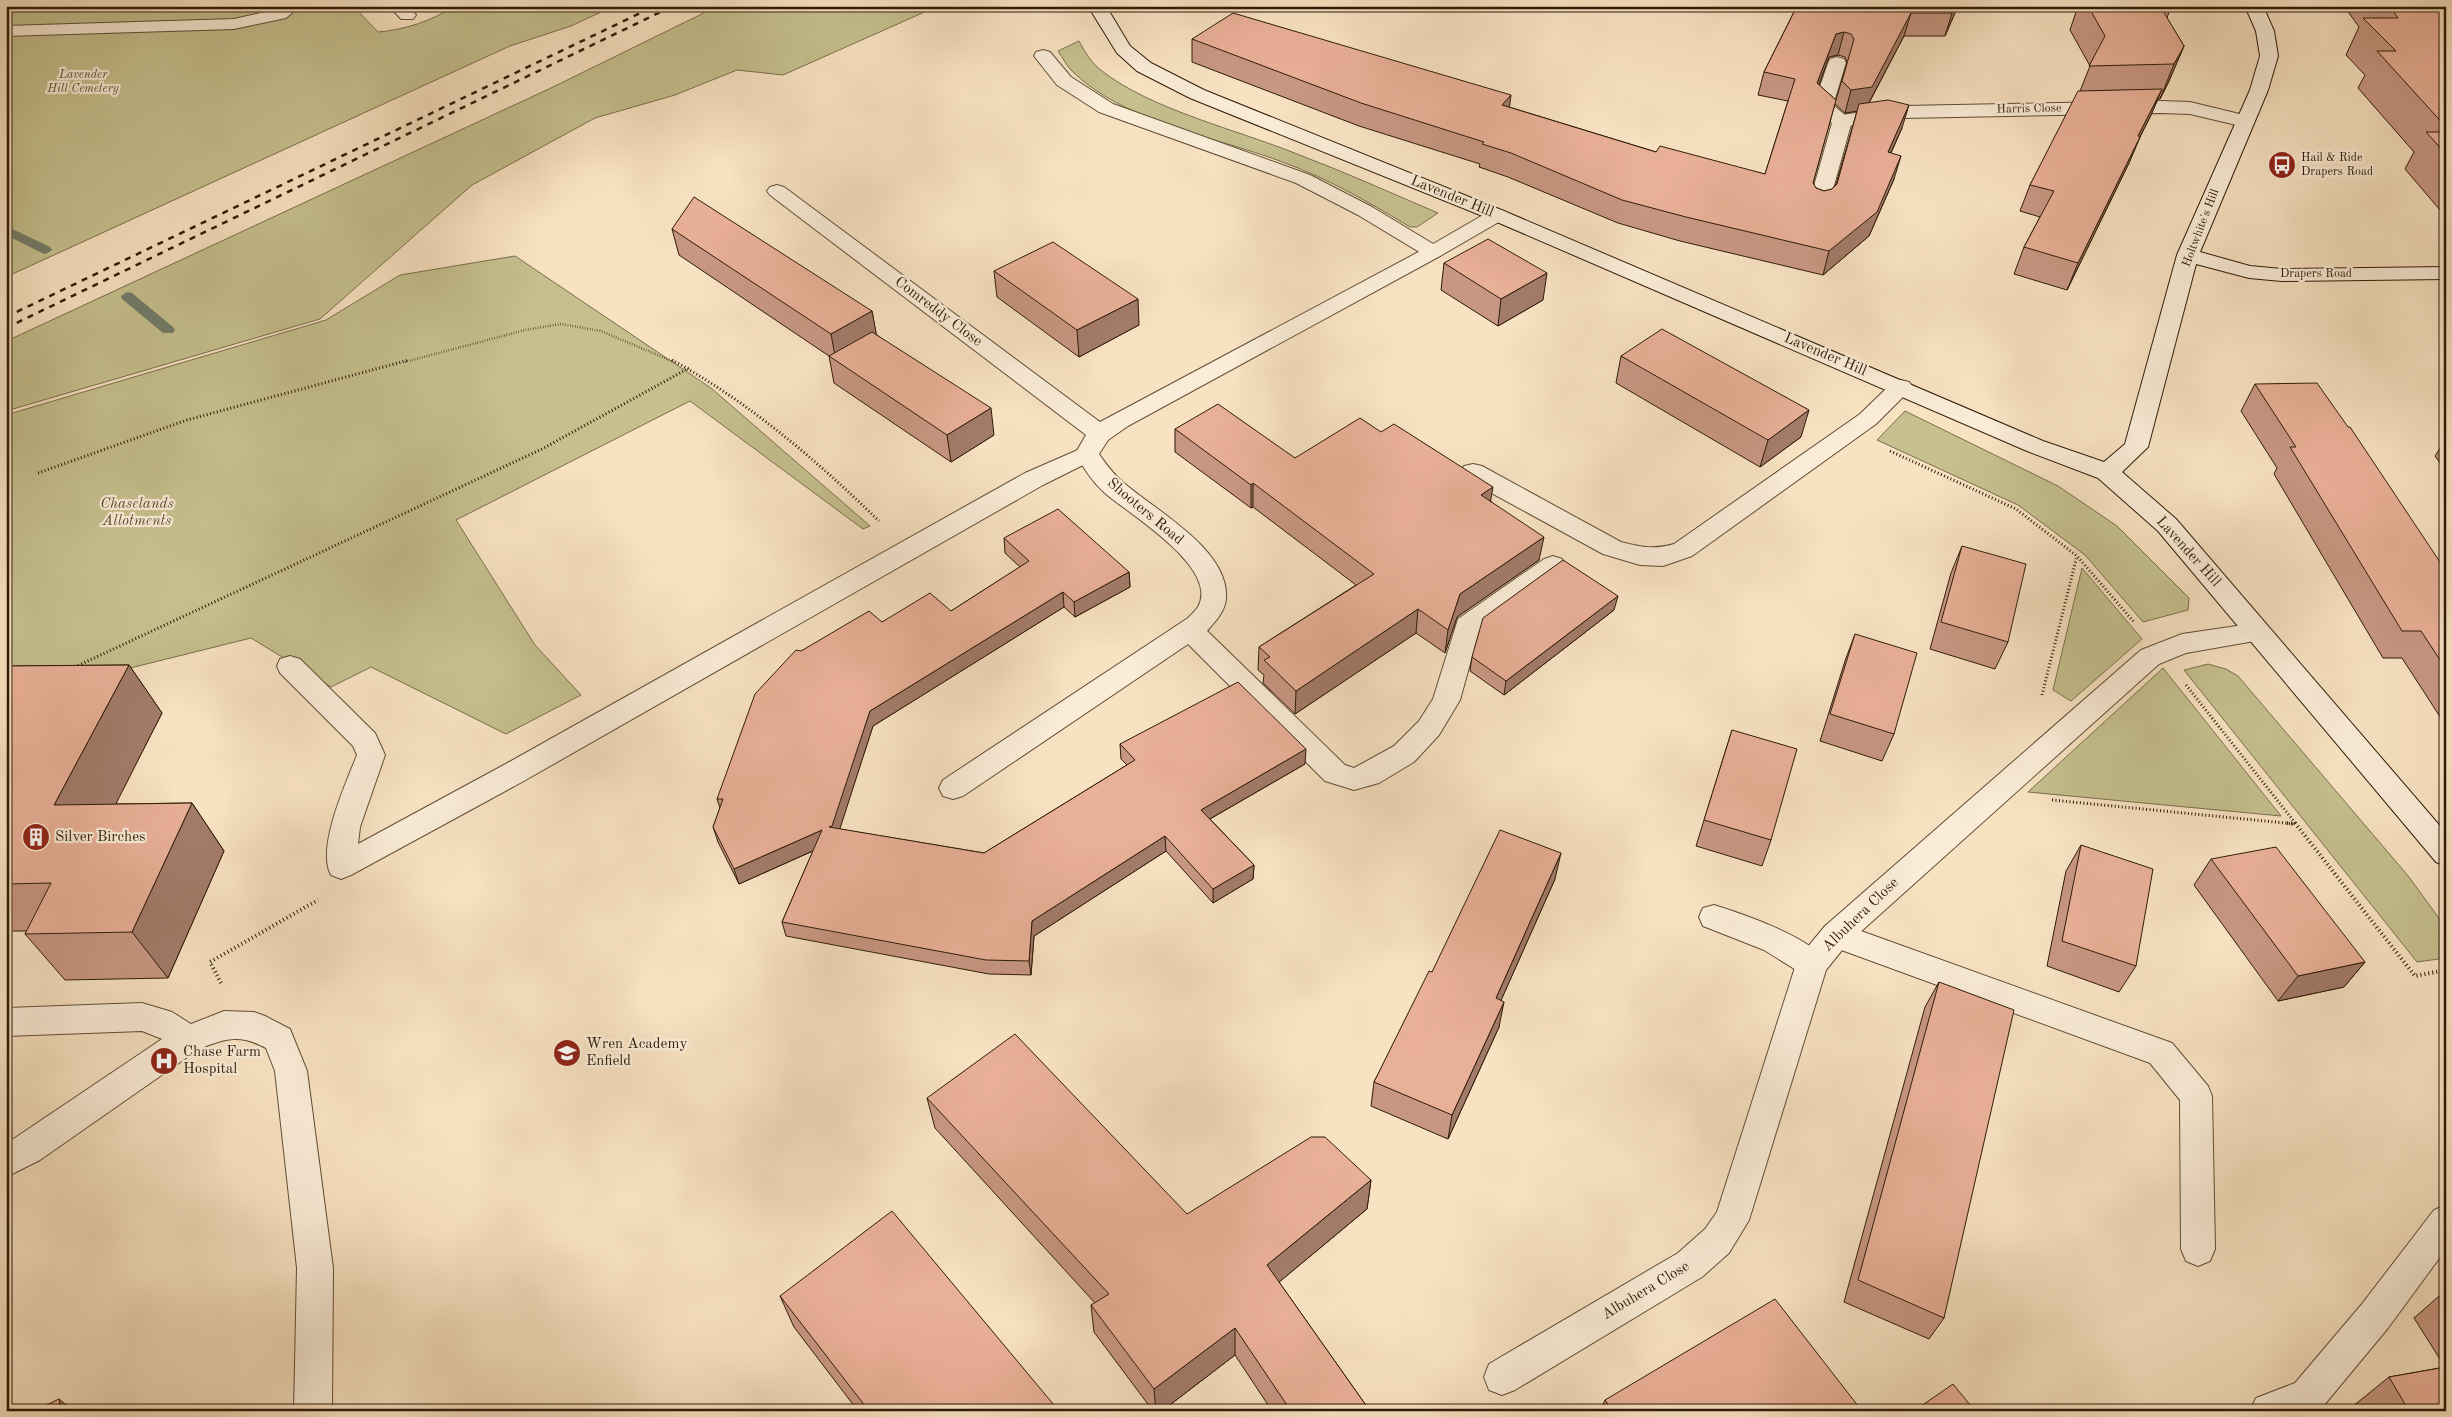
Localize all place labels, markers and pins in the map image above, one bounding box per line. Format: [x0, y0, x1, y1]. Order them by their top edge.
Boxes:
bus stop icon: Hail & Ride Drapers Road [2267, 150, 2297, 180]
place label: Hail & Ride Drapers Road [2301, 152, 2373, 178]
building icon: Silver Birches [21, 822, 51, 852]
place label: Silver Birches [55, 830, 146, 845]
place label: Wren Academy Enfield [586, 1037, 687, 1069]
school or university icon: Wren Academy Enfield [552, 1038, 582, 1068]
place label: Chase Farm Hospital [183, 1045, 261, 1077]
hospital icon: Chase Farm Hospital [149, 1046, 179, 1076]

